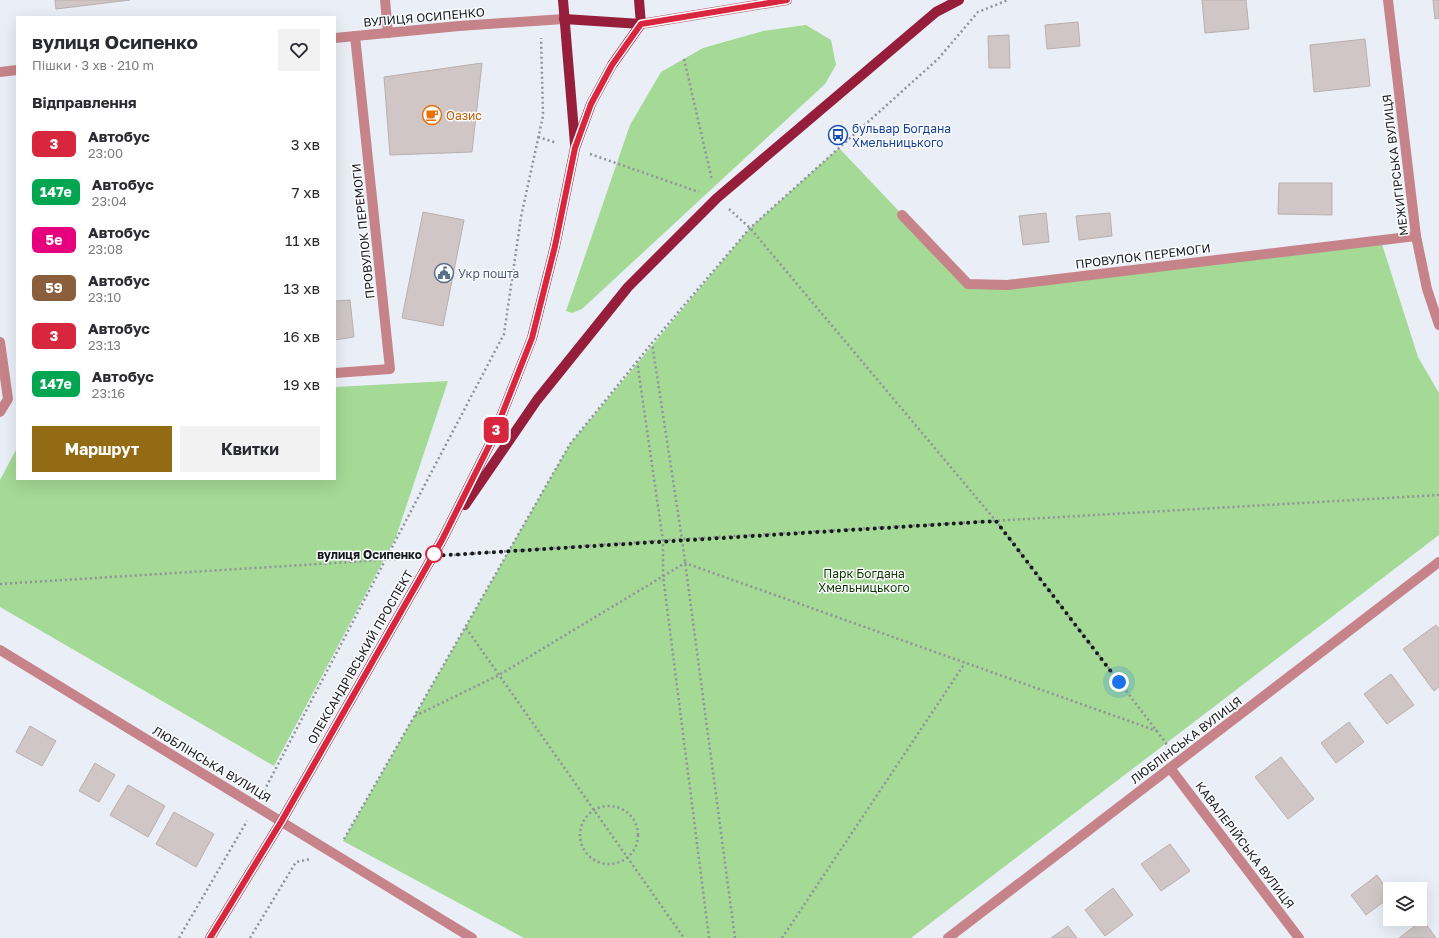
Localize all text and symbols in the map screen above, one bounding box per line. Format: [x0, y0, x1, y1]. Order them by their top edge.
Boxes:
street label: ВУЛИЦЯ ОСИПЕНКО [363, 4, 485, 30]
button: heart [278, 29, 320, 71]
text: вулиця Осипенко [32, 30, 198, 53]
text: Пішки · 3 хв · 210 m [32, 57, 154, 73]
text: Відправлення [32, 93, 137, 111]
street label: МЕЖИГІРСЬКА ВУЛИЦЯ [1379, 93, 1411, 237]
cafe icon: Оазис [421, 104, 443, 126]
place label: Оазис [446, 108, 482, 123]
place label: бульвар Богдана Хмельницького [852, 121, 951, 150]
bus stop icon: бульвар Богдана Хмельницького [827, 124, 849, 146]
text: Автобус [88, 127, 150, 145]
text: 3 [50, 135, 58, 152]
text: 3 хв [291, 135, 320, 153]
text: 23:00 [88, 145, 123, 161]
street label: ПРОВУЛОК ПЕРЕМОГИ [348, 163, 378, 299]
text: Автобус [92, 175, 154, 193]
text: 147е [40, 183, 72, 200]
text: 7 хв [292, 183, 320, 201]
text: 23:04 [92, 193, 127, 209]
text: Автобус [88, 223, 150, 241]
text: 5е [46, 231, 62, 248]
text: 11 хв [285, 231, 320, 249]
street label: ПРОВУЛОК ПЕРЕМОГИ [1075, 240, 1211, 272]
text: 23:08 [88, 241, 123, 257]
public building icon: Укр пошта [433, 262, 455, 284]
place label: Укр пошта [458, 266, 519, 281]
text: Автобус [88, 271, 150, 289]
text: 59 [45, 279, 63, 296]
text: 13 хв [283, 279, 320, 297]
text: 23:10 [88, 289, 121, 305]
text: Автобус [88, 319, 150, 337]
text: 3 [50, 327, 58, 344]
text: 16 хв [283, 327, 320, 345]
text: 23:13 [88, 337, 121, 353]
text: Автобус [92, 367, 154, 385]
text: 147е [40, 375, 72, 392]
text: 19 хв [283, 375, 320, 393]
text: 23:16 [92, 385, 125, 401]
line badge: 3 [483, 417, 509, 443]
text: 3 [492, 421, 500, 438]
button: Маршрут [32, 426, 172, 472]
button: Квитки [180, 426, 320, 472]
marker: вулиця Осипенко [425, 545, 443, 563]
place label: вулиця Осипенко [317, 547, 422, 562]
park label: Парк Богдана Хмельницького [818, 566, 910, 595]
street label: ОЛЕКСАНДРІВСЬКИЙ ПРОСПЕКТ [304, 567, 416, 747]
your location [1109, 672, 1129, 692]
street label: ЛЮБЛІНСЬКА ВУЛИЦЯ [1127, 693, 1245, 787]
street label: ЛЮБЛІНСЬКА ВУЛИЦЯ [150, 723, 274, 805]
street label: КАВАЛЕРІЙСЬКА ВУЛИЦЯ [1192, 779, 1298, 911]
map controls [1383, 882, 1427, 926]
button: layers [1383, 882, 1427, 926]

